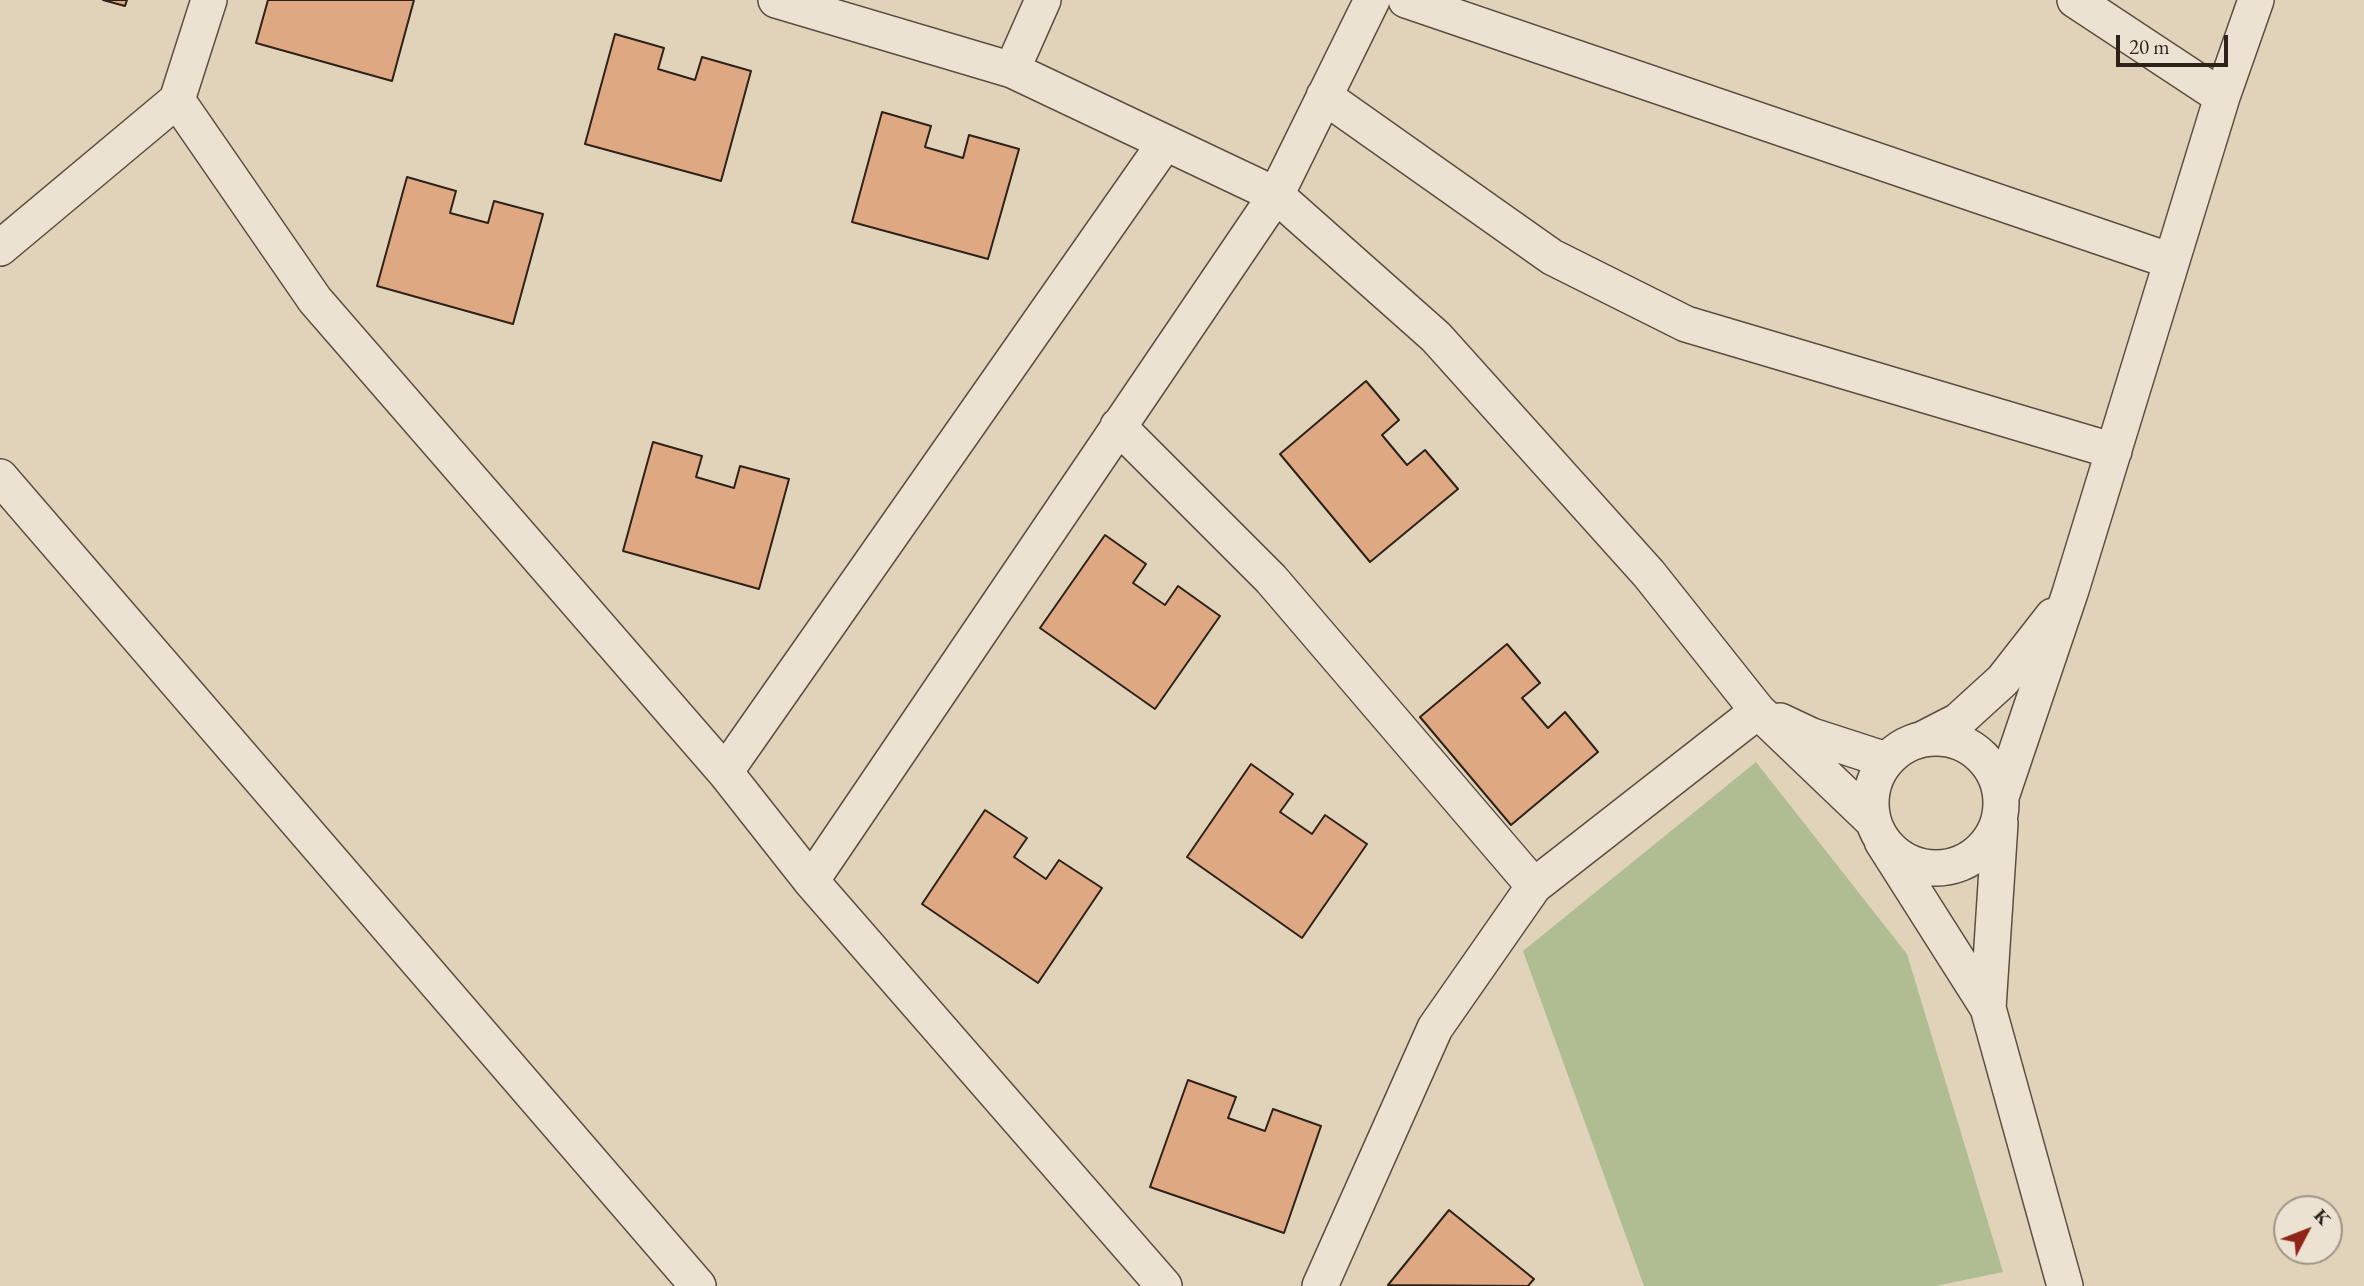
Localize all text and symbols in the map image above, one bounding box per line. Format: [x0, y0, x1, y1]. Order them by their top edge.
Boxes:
scale bar [2119, 21, 2231, 65]
text: 20 m [2129, 33, 2170, 60]
north arrow [2273, 1195, 2343, 1265]
text: K [2308, 1203, 2337, 1231]

